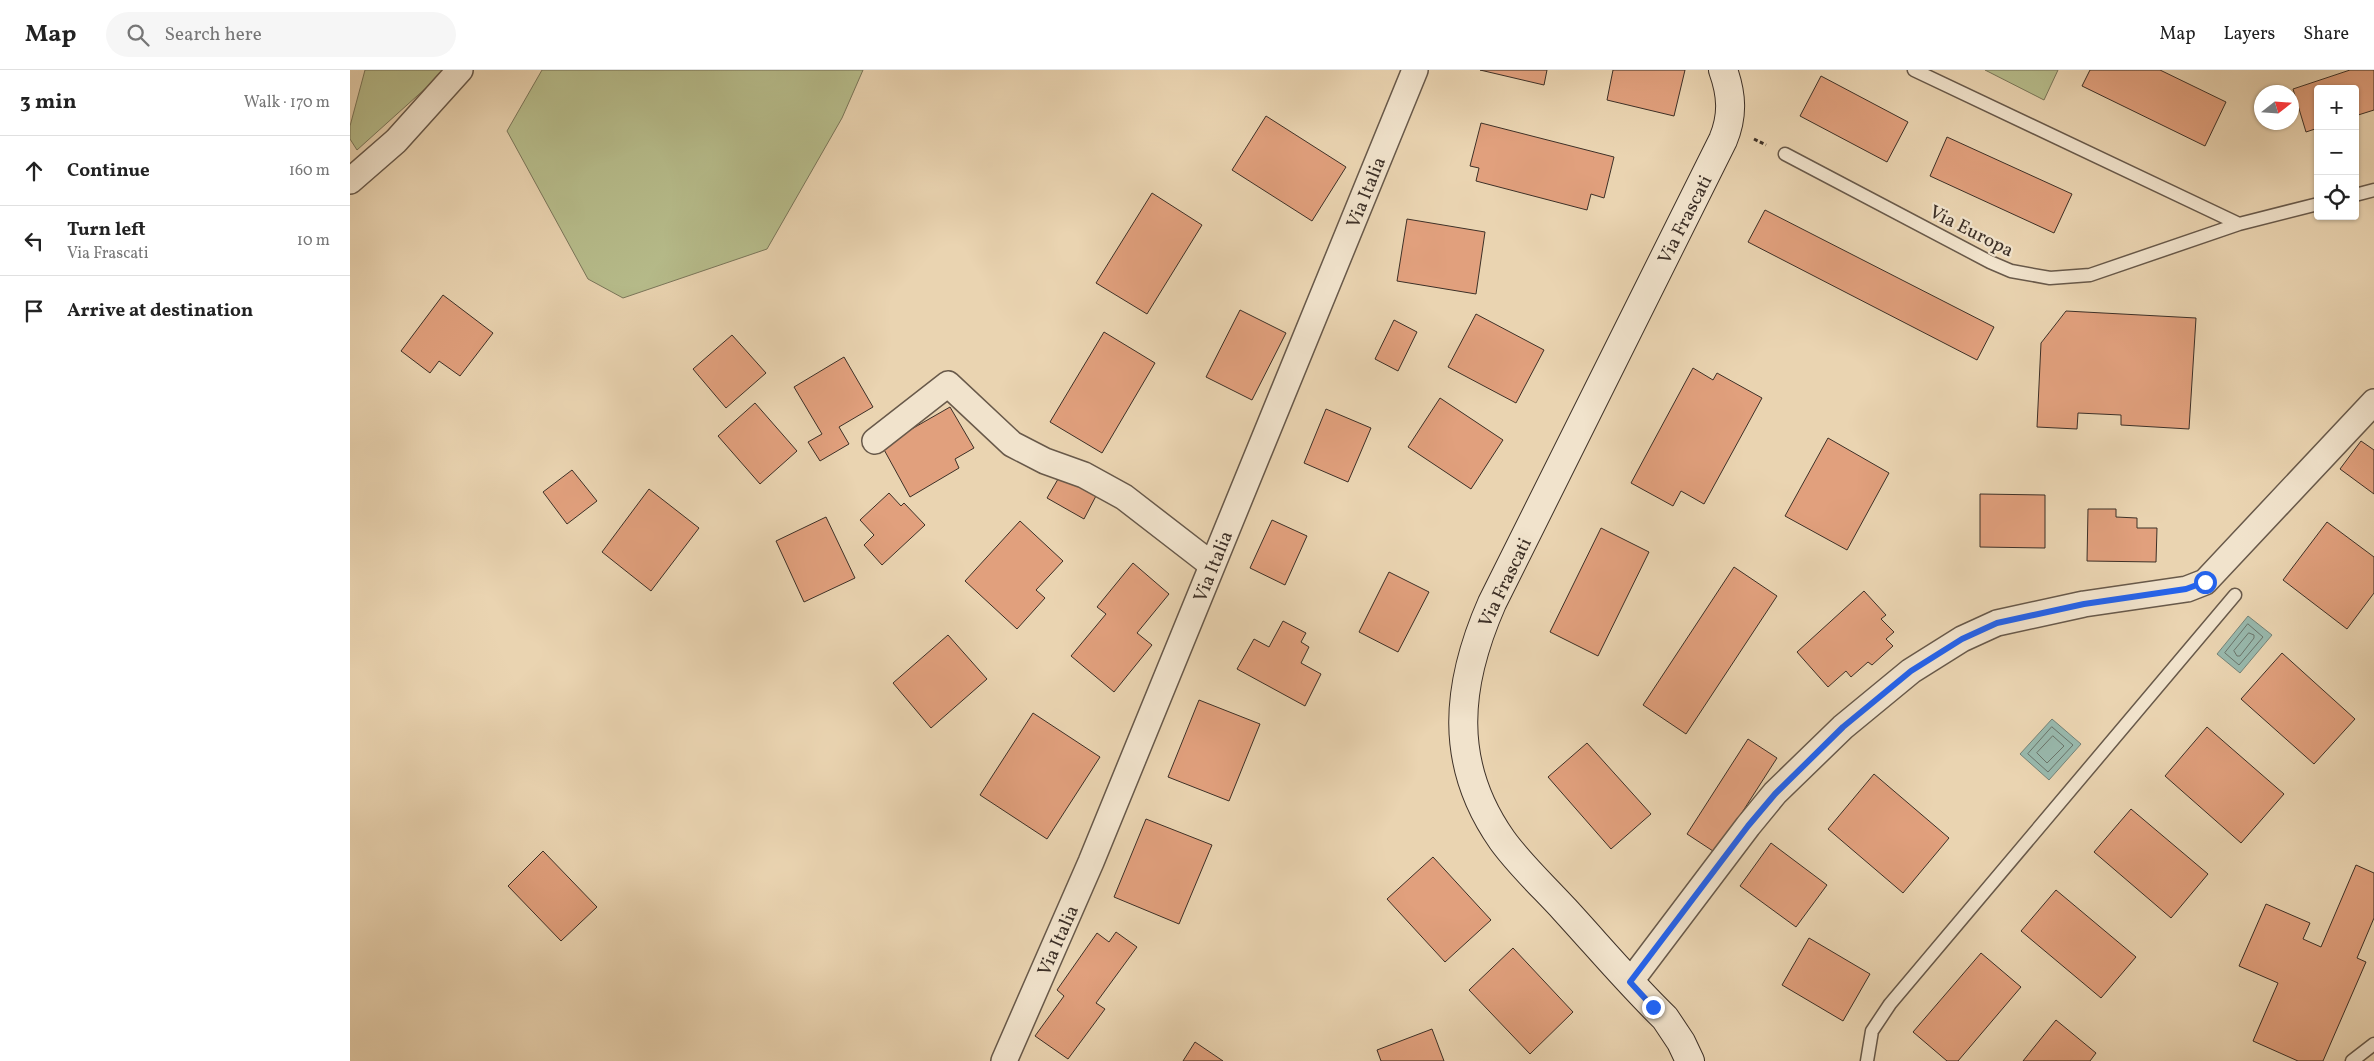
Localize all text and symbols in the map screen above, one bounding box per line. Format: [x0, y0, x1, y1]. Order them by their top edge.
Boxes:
search box [106, 12, 456, 57]
text: Map [25, 18, 76, 52]
icon: search [124, 21, 152, 49]
text: Search here [164, 22, 262, 48]
text: Map [2159, 22, 2195, 47]
text: Layers [2223, 22, 2275, 47]
text: Share [2303, 22, 2349, 47]
north arrow [2254, 85, 2299, 130]
map controls [2314, 85, 2359, 220]
button: + [2314, 85, 2359, 130]
text: 3 min [20, 88, 76, 117]
text: Walk · 170 m [244, 92, 330, 114]
button: − [2314, 130, 2359, 175]
street label: Via Italia [1341, 153, 1393, 232]
icon: ahead [20, 157, 48, 185]
text: Continue [67, 158, 150, 184]
text: 160 m [289, 160, 330, 182]
street label: Via Frascati [1652, 171, 1719, 269]
button: locate [2314, 175, 2359, 220]
street label: Via Europa [1924, 199, 2018, 264]
text: Turn left [67, 217, 146, 243]
icon: left [20, 227, 48, 255]
text: 10 m [297, 230, 330, 252]
text: Via Frascati [67, 243, 149, 265]
icon: arrive [20, 297, 48, 325]
text: Arrive at destination [67, 298, 253, 324]
street label: Via Italia [1188, 527, 1240, 606]
street label: Via Frascati [1473, 533, 1539, 632]
route start [2194, 571, 2217, 594]
street label: Via Italia [1032, 901, 1086, 980]
route end [1642, 996, 1665, 1019]

